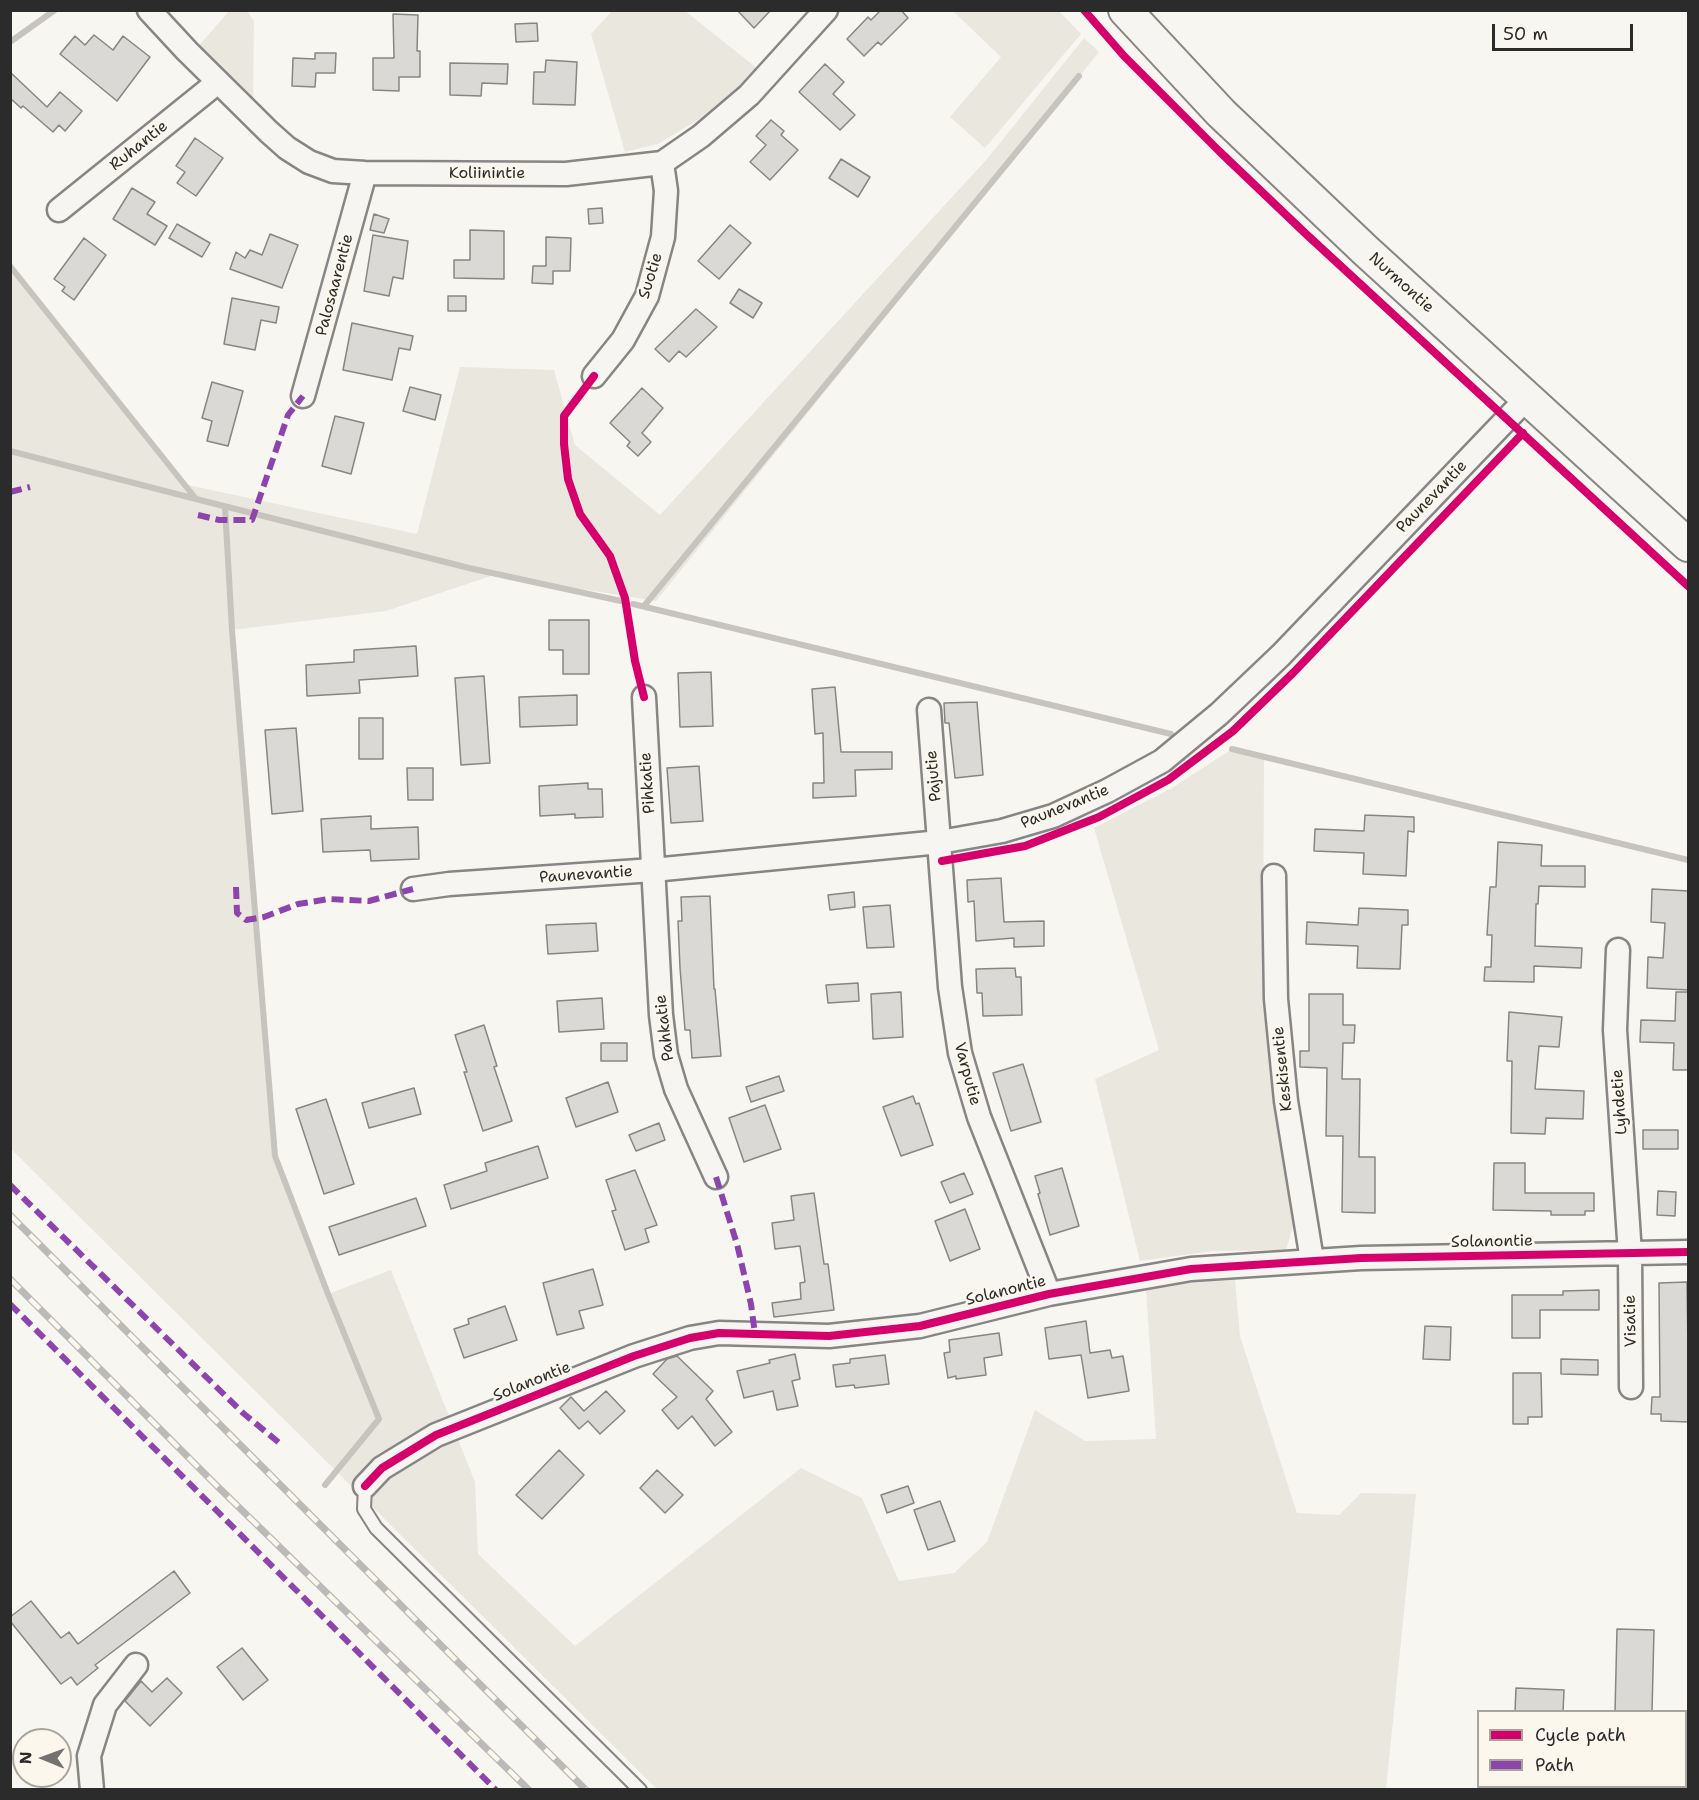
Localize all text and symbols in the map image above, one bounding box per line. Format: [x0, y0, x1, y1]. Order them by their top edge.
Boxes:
scale bar [1495, 12, 1636, 50]
text: 50 m [1503, 22, 1548, 46]
street label: Ruhantie [106, 117, 172, 175]
street label: Koliinintie [449, 164, 525, 184]
street label: Palosaarentie [312, 232, 358, 338]
street label: Nurmontie [1364, 249, 1438, 317]
street label: Suotie [635, 251, 667, 301]
street label: Paunevantie [1393, 457, 1471, 537]
street label: Pajutie [922, 749, 946, 803]
street label: Pihkatie [636, 752, 660, 814]
street label: Paunevantie [1018, 781, 1112, 833]
street label: Paunevantie [539, 862, 633, 888]
street label: Pahkatie [651, 994, 679, 1062]
street label: Keskisentie [1269, 1025, 1297, 1113]
street label: Varputie [949, 1040, 985, 1108]
street label: Lyhdetie [1608, 1068, 1632, 1136]
street label: Solanontie [1451, 1232, 1533, 1252]
street label: Solanontie [964, 1272, 1048, 1310]
street label: Visatie [1621, 1295, 1641, 1347]
street label: Solanontie [490, 1358, 574, 1406]
legend [1477, 1710, 1687, 1788]
text: Cycle path [1535, 1723, 1626, 1747]
north arrow [12, 1728, 72, 1788]
text: N [15, 1751, 36, 1764]
text: Path [1535, 1753, 1574, 1777]

